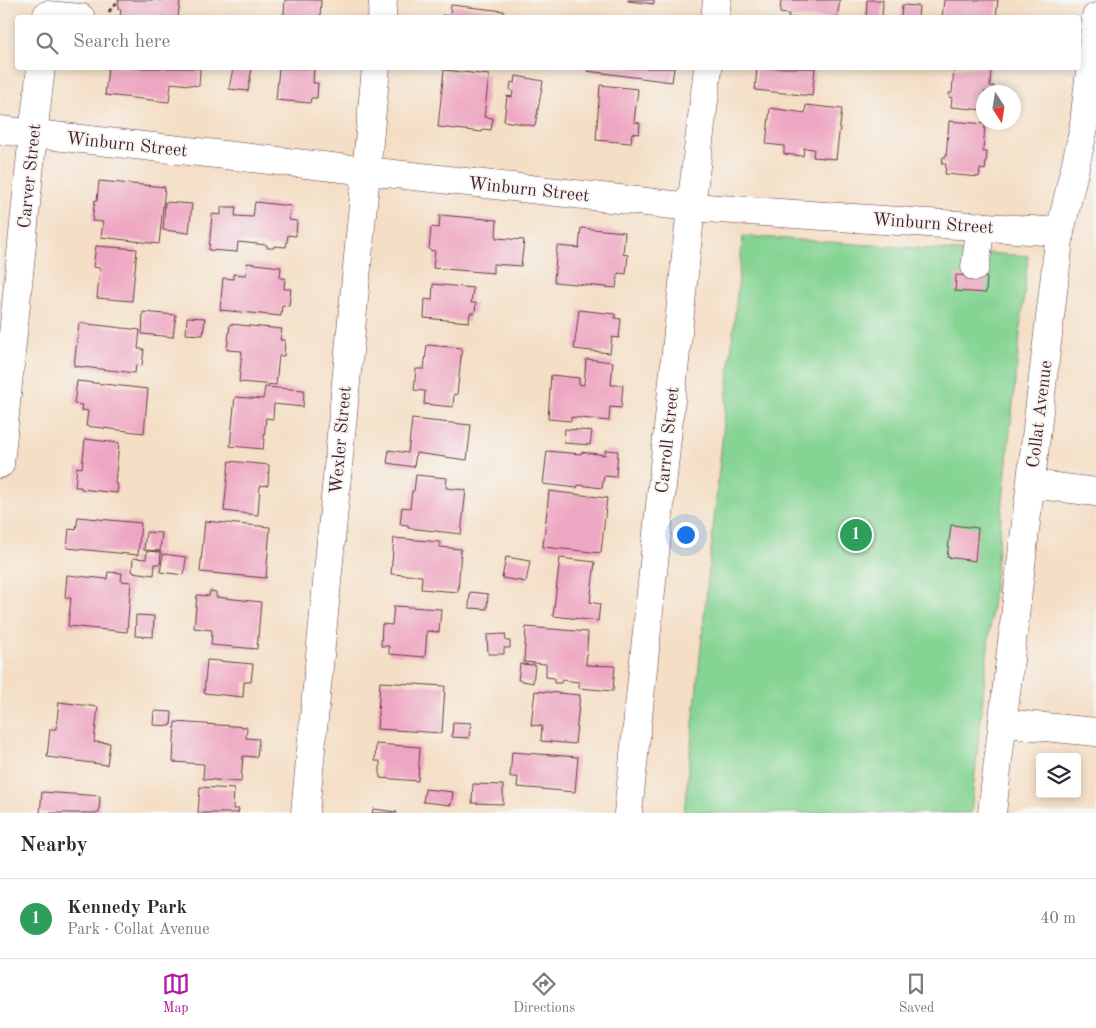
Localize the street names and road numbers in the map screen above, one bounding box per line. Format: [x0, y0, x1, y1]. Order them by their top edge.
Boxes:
street label: Carver Street [16, 123, 44, 229]
street label: Winburn Street [65, 130, 188, 160]
street label: Winburn Street [467, 175, 590, 205]
street label: Winburn Street [872, 211, 994, 237]
street label: Collat Avenue [1024, 359, 1056, 469]
street label: Wexler Street [327, 385, 355, 495]
street label: Carroll Street [653, 386, 683, 494]

